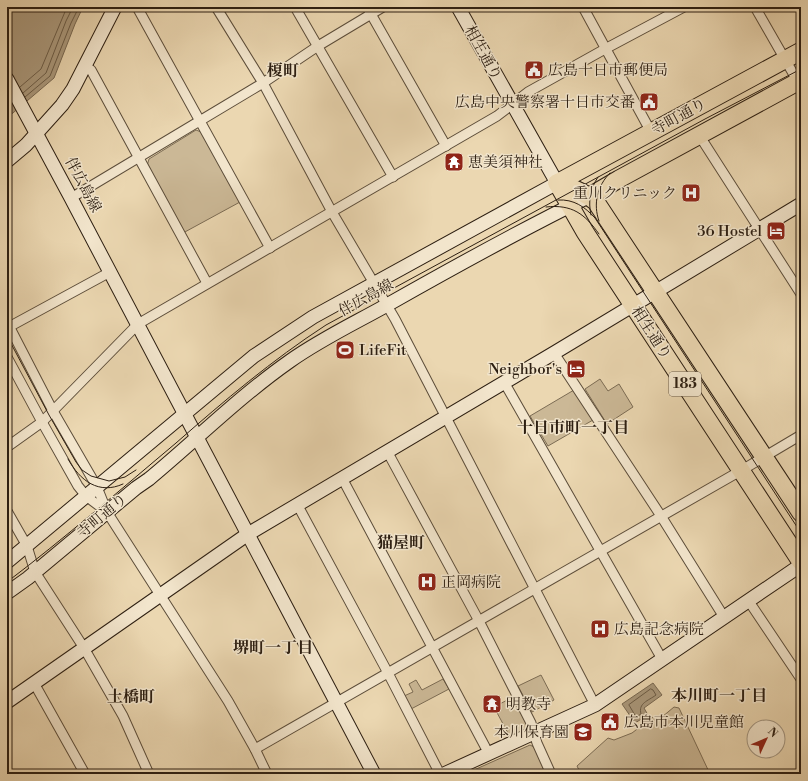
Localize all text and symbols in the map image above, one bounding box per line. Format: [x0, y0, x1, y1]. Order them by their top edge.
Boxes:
street label: 相生通り [460, 22, 506, 84]
public building icon: 広島十日市郵便局 [523, 59, 545, 81]
district label: 榎町 [266, 61, 299, 81]
place label: 広島十日市郵便局 [548, 61, 668, 80]
public building icon: 広島中央警察署十日市交番 [638, 91, 660, 113]
place label: 広島中央警察署十日市交番 [455, 93, 635, 112]
street label: 寺町通り [648, 94, 710, 140]
temple icon: 恵美須神社 [443, 151, 465, 173]
place label: 恵美須神社 [468, 153, 543, 172]
street label: 伴広島線 [61, 154, 105, 216]
hospital icon: 重川クリニック [680, 182, 702, 204]
place label: 重川クリニック [573, 184, 677, 203]
hotel icon: 36 Hostel [765, 220, 787, 242]
place label: 36 Hostel [697, 222, 763, 241]
street label: 伴広島線 [335, 275, 397, 321]
street label: 相生通り [627, 303, 675, 363]
sports icon: LifeFit [334, 339, 356, 361]
place label: LifeFit [359, 341, 407, 360]
hotel icon: Neighbor's [565, 358, 587, 380]
place label: Neighbor's [488, 360, 562, 379]
road number: 183 [669, 372, 701, 396]
district label: 十日市町一丁目 [517, 418, 629, 438]
street label: 寺町通り [73, 489, 131, 543]
district label: 猫屋町 [377, 533, 425, 553]
hospital icon: 正岡病院 [416, 571, 438, 593]
place label: 正岡病院 [441, 573, 501, 592]
hospital icon: 広島記念病院 [589, 618, 611, 640]
place label: 広島記念病院 [614, 620, 704, 639]
district label: 堺町一丁目 [233, 638, 313, 658]
district label: 本川町一丁目 [671, 686, 767, 706]
district label: 土橋町 [107, 687, 155, 707]
temple icon: 明教寺 [481, 693, 503, 715]
place label: 明教寺 [506, 695, 551, 714]
public building icon: 広島市本川児童館 [599, 711, 621, 733]
place label: 広島市本川児童館 [624, 713, 744, 732]
north arrow [746, 719, 786, 759]
school or university icon: 本川保育園 [572, 721, 594, 743]
place label: 本川保育園 [494, 723, 569, 742]
text: N [764, 725, 781, 741]

